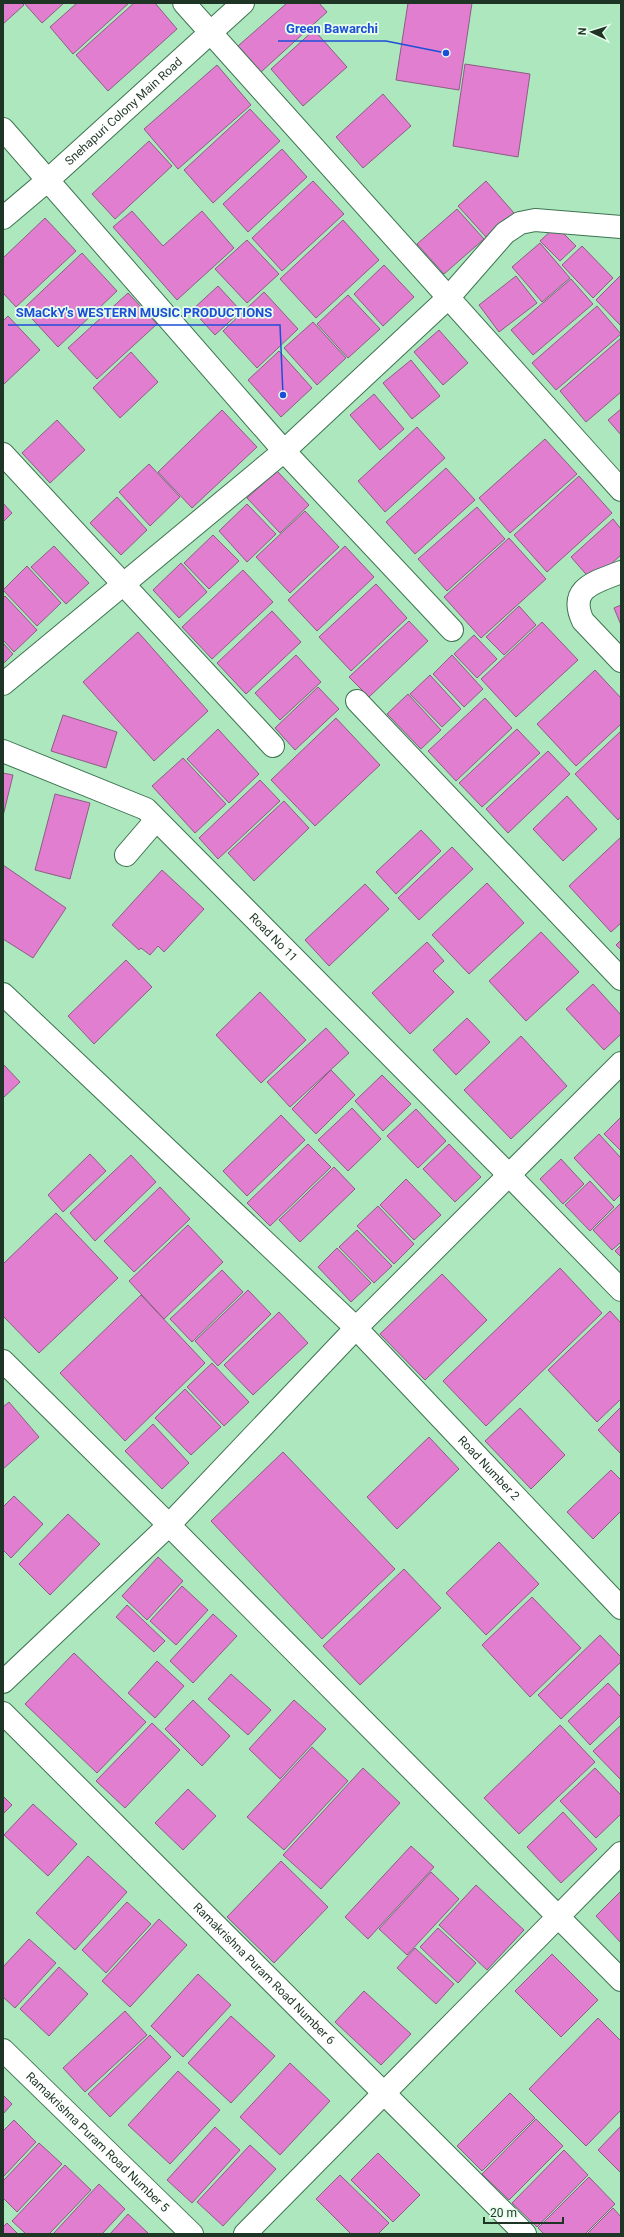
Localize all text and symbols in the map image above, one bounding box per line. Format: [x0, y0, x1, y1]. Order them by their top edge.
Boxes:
north arrow [572, 12, 612, 52]
callout: Green Bawarchi [278, 16, 386, 41]
text: Green Bawarchi [286, 21, 378, 36]
text: N [576, 27, 589, 36]
street label: Snehapuri Colony Main Road [62, 55, 185, 168]
callout: SMaCkY's WESTERN MUSIC PRODUCTIONS [8, 300, 280, 325]
text: SMaCkY's WESTERN MUSIC PRODUCTIONS [16, 305, 272, 320]
street label: Road No 11 [246, 910, 300, 964]
street label: Road Number 2 [455, 1433, 523, 1503]
street label: Ramakrishna Puram Road Number 6 [190, 1900, 338, 2047]
street label: Ramakrishna Puram Road Number 5 [23, 2069, 172, 2215]
scale bar [484, 2199, 563, 2225]
text: 20 m [490, 2206, 517, 2220]

